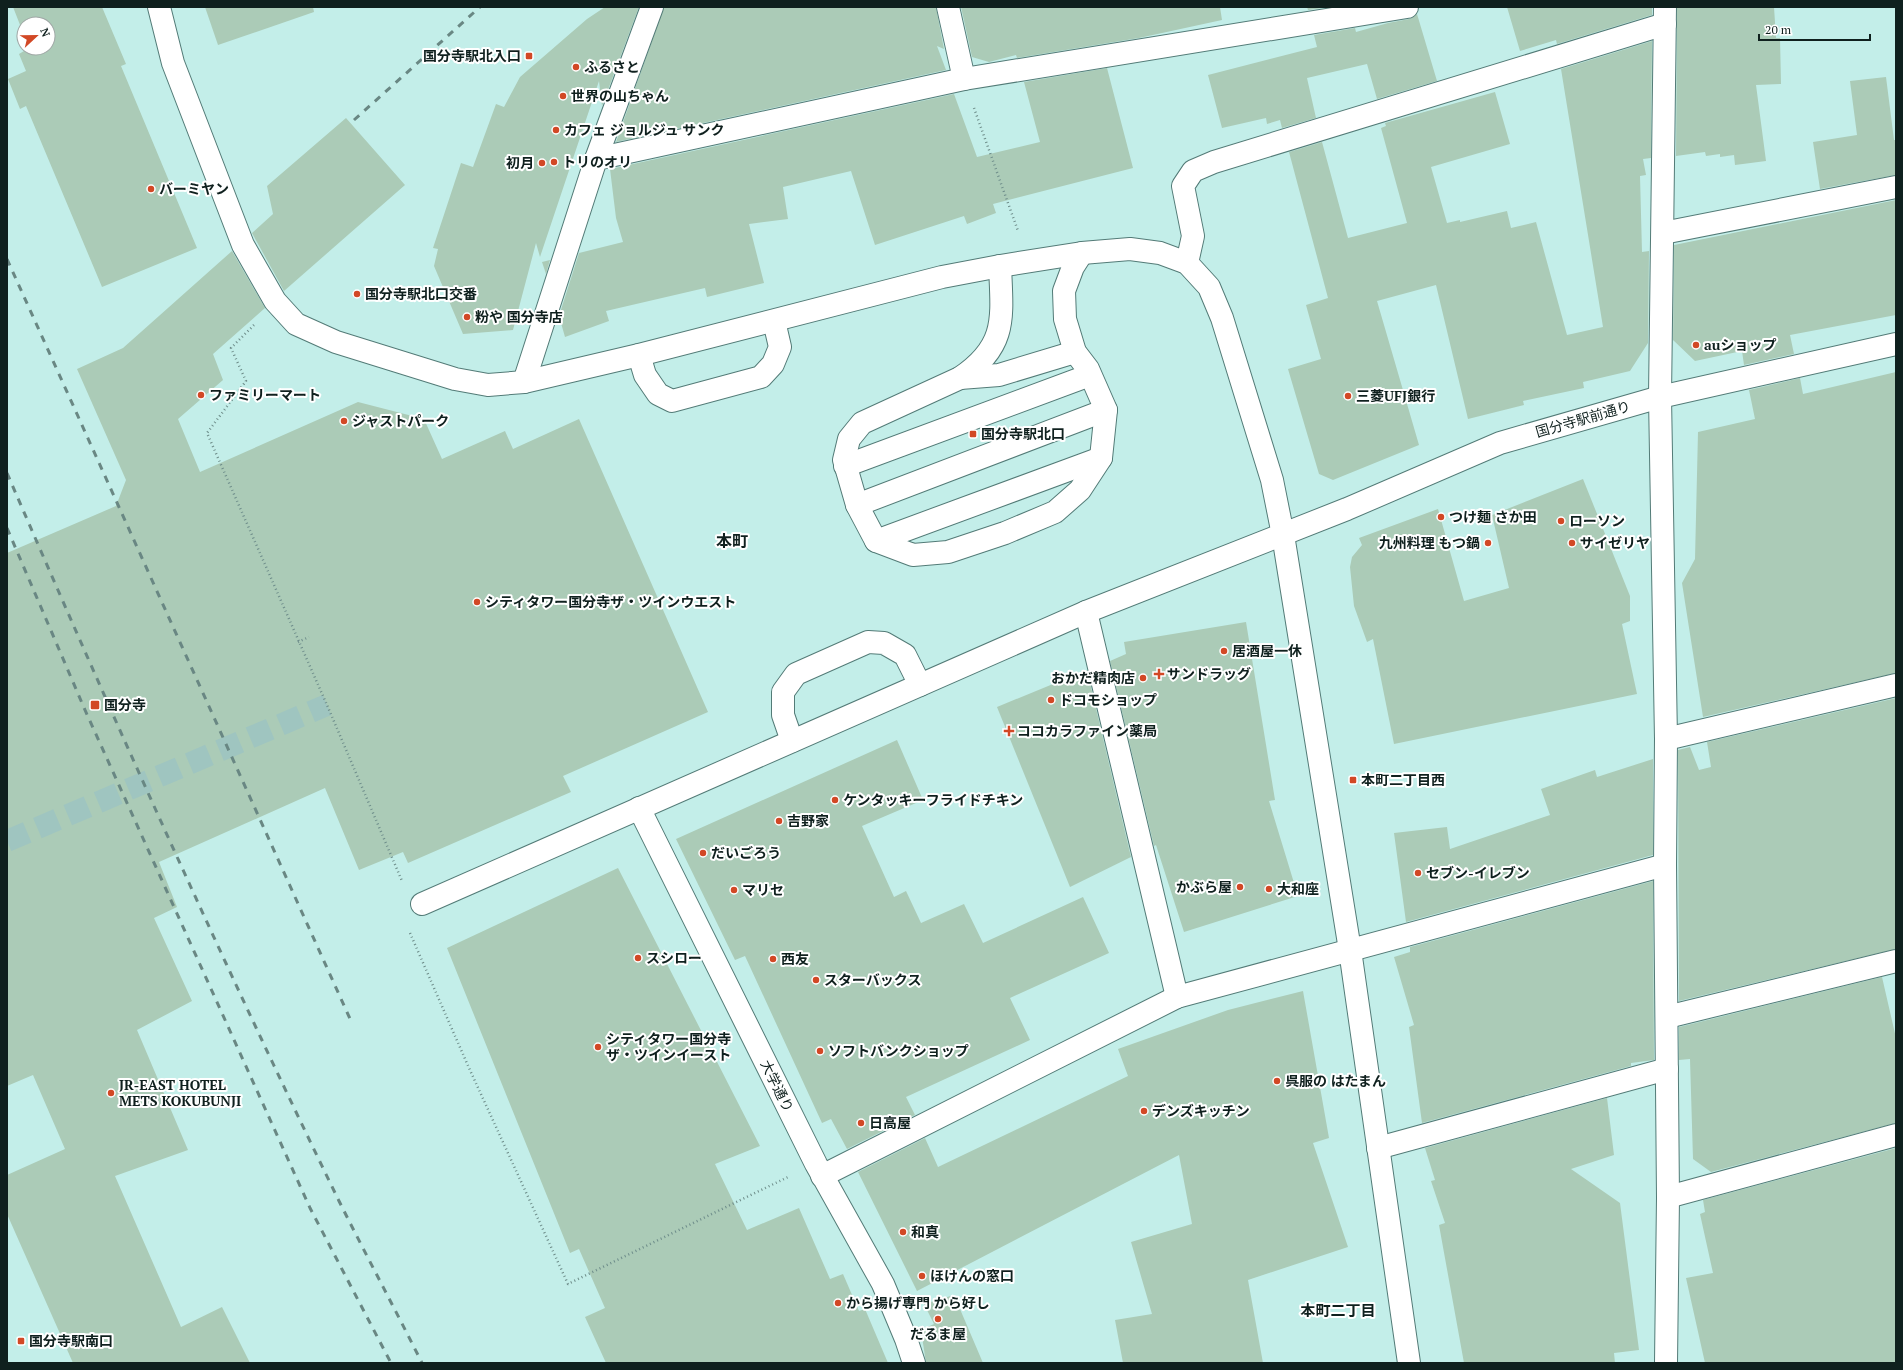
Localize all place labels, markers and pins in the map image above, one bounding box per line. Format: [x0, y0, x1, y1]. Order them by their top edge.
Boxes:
place label: 国分寺駅北入口 [423, 46, 521, 65]
marker: 国分寺駅北入口 [524, 51, 534, 61]
place label: ふるさと [584, 57, 640, 76]
marker: ふるさと [571, 62, 581, 72]
place label: 世界の山ちゃん [571, 86, 669, 105]
marker: 世界の山ちゃん [558, 91, 568, 101]
place label: カフェ ジョルジュ サンク [564, 120, 725, 139]
marker: カフェ ジョルジュ サンク [551, 125, 561, 135]
place label: トリのオリ [562, 152, 632, 171]
place label: 初月 [506, 153, 534, 172]
marker: トリのオリ [549, 157, 559, 167]
marker: 初月 [537, 158, 547, 168]
place label: バーミヤン [159, 179, 229, 198]
marker: バーミヤン [146, 184, 156, 194]
place label: 国分寺駅北口交番 [365, 284, 477, 303]
marker: 国分寺駅北口交番 [352, 289, 362, 299]
place label: 粉や 国分寺店 [475, 307, 563, 326]
marker: 粉や 国分寺店 [462, 312, 472, 322]
place label: auショップ [1704, 335, 1777, 354]
marker: auショップ [1691, 340, 1701, 350]
place label: ファミリーマート [209, 385, 321, 404]
place label: 三菱UFJ銀行 [1356, 386, 1435, 405]
marker: ファミリーマート [196, 390, 206, 400]
marker: 三菱UFJ銀行 [1343, 391, 1353, 401]
place label: ジャストパーク [352, 411, 449, 430]
marker: ジャストパーク [339, 416, 349, 426]
place label: 国分寺駅北口 [981, 424, 1065, 443]
marker: 国分寺駅北口 [968, 429, 978, 439]
place label: つけ麺 さか田 [1449, 507, 1537, 526]
place label: ローソン [1569, 511, 1625, 530]
marker: つけ麺 さか田 [1436, 512, 1446, 522]
marker: ローソン [1556, 516, 1566, 526]
place label: 九州料理 もつ鍋 [1379, 533, 1480, 552]
place label: サイゼリヤ [1580, 533, 1650, 552]
marker: 九州料理 もつ鍋 [1483, 538, 1493, 548]
marker: サイゼリヤ [1567, 538, 1577, 548]
place label: シティタワー国分寺ザ・ツインウエスト [485, 592, 736, 611]
marker: シティタワー国分寺ザ・ツインウエスト [472, 597, 482, 607]
place label: 居酒屋一休 [1232, 641, 1302, 660]
marker: 居酒屋一休 [1219, 646, 1229, 656]
place label: サンドラッグ [1167, 664, 1251, 683]
place label: おかだ精肉店 [1051, 668, 1135, 687]
marker: サンドラッグ [1154, 669, 1164, 679]
marker: おかだ精肉店 [1138, 673, 1148, 683]
place label: ドコモショップ [1059, 690, 1157, 709]
place label: 国分寺 [104, 695, 146, 714]
marker: ドコモショップ [1046, 695, 1056, 705]
marker: 国分寺 [89, 699, 101, 711]
place label: ココカラファイン薬局 [1017, 721, 1157, 740]
marker: ココカラファイン薬局 [1004, 726, 1014, 736]
place label: 本町二丁目西 [1361, 770, 1445, 789]
marker: 本町二丁目西 [1348, 775, 1358, 785]
place label: ケンタッキーフライドチキン [843, 790, 1023, 809]
marker: ケンタッキーフライドチキン [830, 795, 840, 805]
place label: 吉野家 [787, 811, 829, 830]
marker: 吉野家 [774, 816, 784, 826]
place label: だいごろう [711, 843, 781, 862]
marker: だいごろう [698, 848, 708, 858]
place label: セブン-イレブン [1426, 863, 1530, 882]
marker: セブン-イレブン [1413, 868, 1423, 878]
place label: かぶら屋 [1176, 877, 1232, 896]
place label: 大和座 [1277, 879, 1319, 898]
place label: マリセ [742, 880, 784, 899]
marker: かぶら屋 [1235, 882, 1245, 892]
marker: 大和座 [1264, 884, 1274, 894]
marker: マリセ [729, 885, 739, 895]
place label: スシロー [646, 948, 702, 967]
place label: 西友 [781, 949, 809, 968]
marker: スシロー [633, 953, 643, 963]
marker: 西友 [768, 954, 778, 964]
place label: スターバックス [824, 970, 921, 989]
marker: スターバックス [811, 975, 821, 985]
place label: シティタワー国分寺 ザ・ツインイースト [606, 1029, 731, 1064]
place label: ソフトバンクショップ [828, 1041, 969, 1060]
marker: シティタワー国分寺 ザ・ツインイースト [593, 1042, 603, 1052]
marker: ソフトバンクショップ [815, 1046, 825, 1056]
place label: 呉服の はたまん [1285, 1071, 1386, 1090]
place label: JR-EAST HOTEL METS KOKUBUNJI [119, 1075, 241, 1110]
marker: 呉服の はたまん [1272, 1076, 1282, 1086]
marker: JR-EAST HOTEL METS KOKUBUNJI [106, 1088, 116, 1098]
place label: デンズキッチン [1152, 1101, 1250, 1120]
marker: デンズキッチン [1139, 1106, 1149, 1116]
place label: 日高屋 [869, 1113, 911, 1132]
marker: 日高屋 [856, 1118, 866, 1128]
place label: 和真 [911, 1222, 939, 1241]
marker: 和真 [898, 1227, 908, 1237]
place label: ほけんの窓口 [930, 1266, 1014, 1285]
marker: ほけんの窓口 [917, 1271, 927, 1281]
place label: から揚げ専門 から好し [846, 1293, 990, 1312]
marker: から揚げ専門 から好し [833, 1298, 843, 1308]
marker: だるま屋 [933, 1314, 943, 1324]
place label: だるま屋 [910, 1324, 966, 1343]
place label: 国分寺駅南口 [29, 1331, 113, 1350]
marker: 国分寺駅南口 [16, 1336, 26, 1346]

